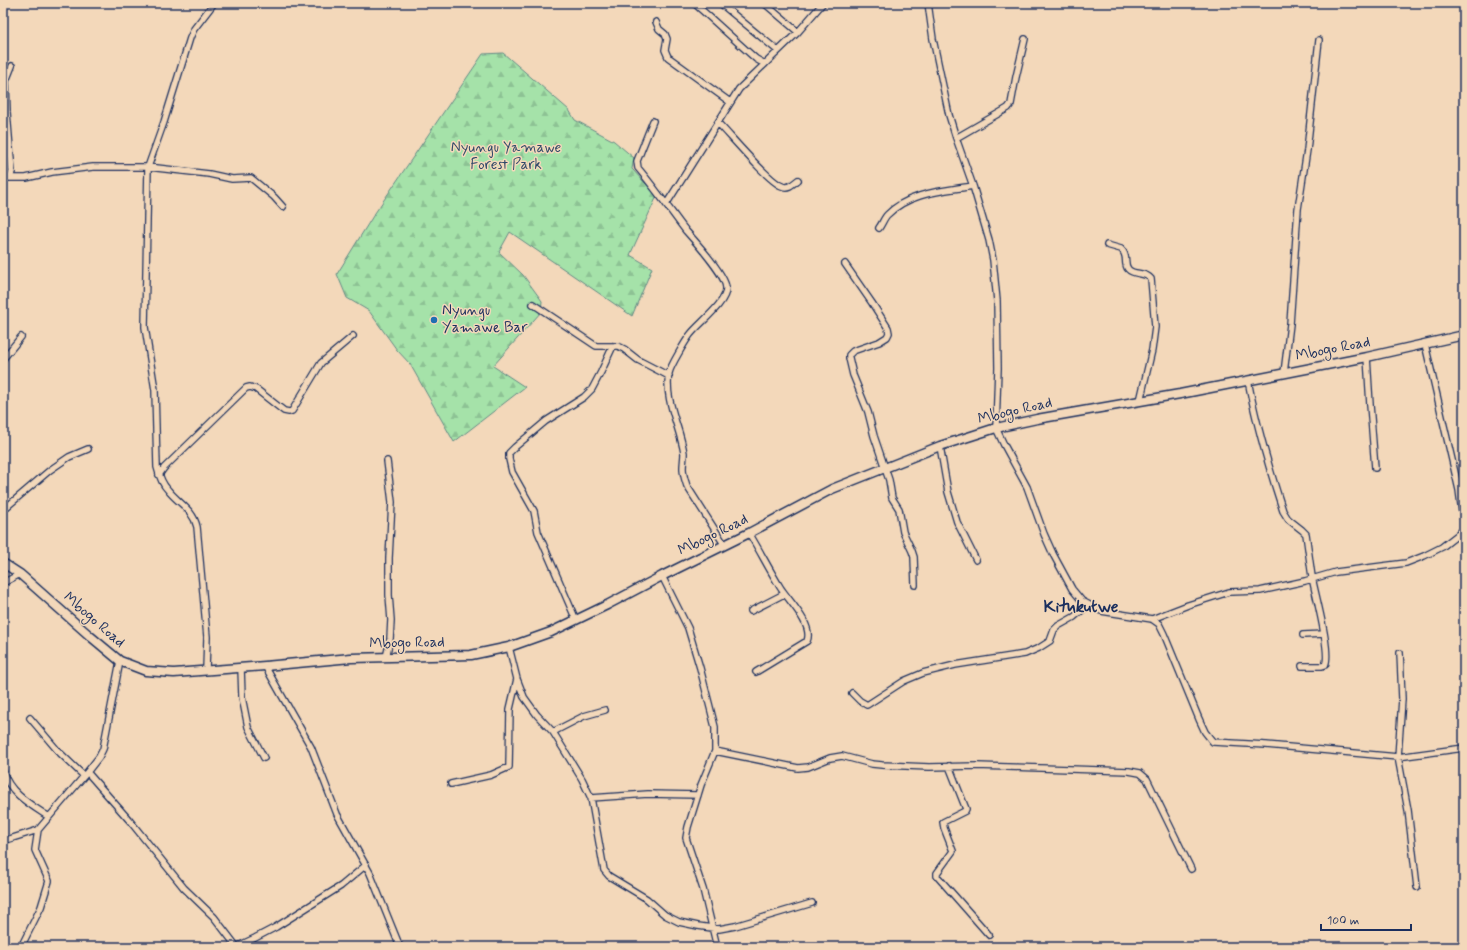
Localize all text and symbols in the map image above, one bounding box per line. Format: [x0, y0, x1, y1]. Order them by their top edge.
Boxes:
park label: Nyungu Yamawe Forest Park [451, 138, 562, 175]
place label: Nyungu Yamawe Bar [442, 301, 528, 338]
marker: Nyungu Yamawe Bar [429, 315, 439, 325]
street label: Mbogo Road [1294, 332, 1372, 367]
street label: Mbogo Road [976, 393, 1054, 430]
street label: Mbogo Road [675, 509, 752, 561]
street label: Mbogo Road [58, 588, 129, 653]
district label: Kitukutwe [1043, 596, 1119, 618]
street label: Mbogo Road [369, 632, 445, 655]
scale bar [1321, 906, 1411, 932]
text: 100 m [1327, 913, 1359, 929]

